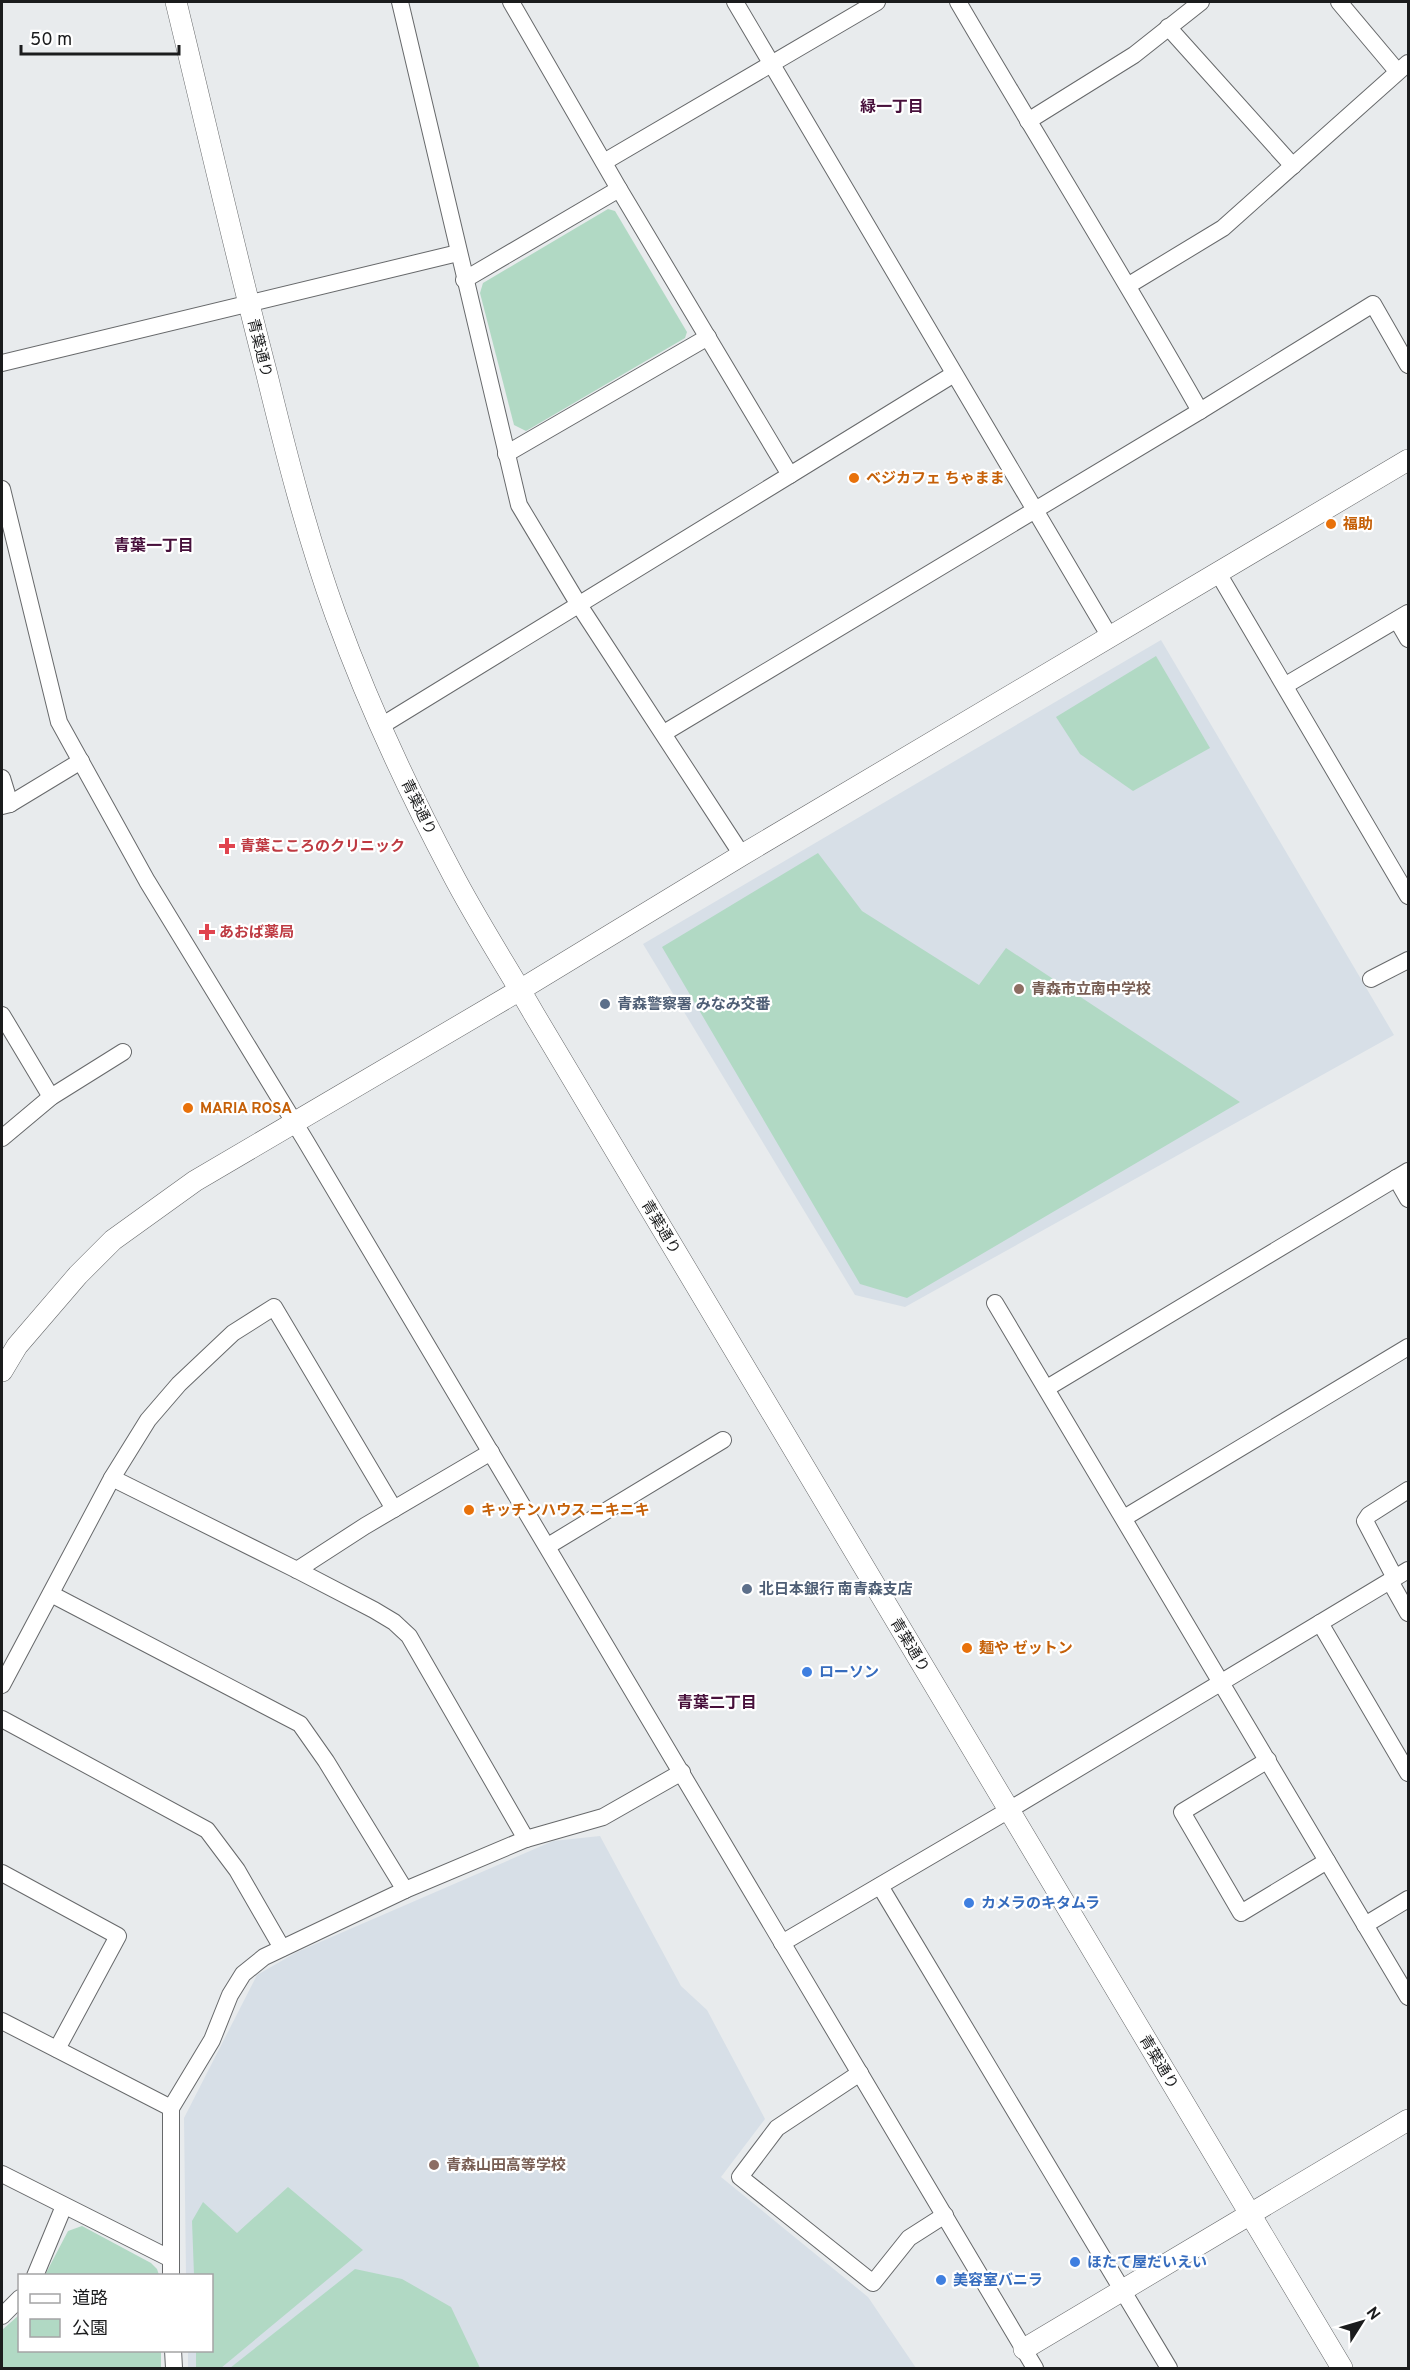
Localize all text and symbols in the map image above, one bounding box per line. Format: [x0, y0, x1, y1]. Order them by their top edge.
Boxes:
scale bar [21, 18, 178, 56]
text: 50 m [30, 29, 72, 52]
district label: 緑一丁目 [860, 98, 924, 118]
street label: 青葉通り [242, 317, 275, 380]
place label: ベジカフェ ちゃまま [866, 470, 1005, 489]
marker: ベジカフェ ちゃまま [847, 471, 861, 485]
place label: 福助 [1342, 516, 1373, 535]
marker: 福助 [1324, 517, 1338, 531]
district label: 青葉一丁目 [114, 537, 194, 557]
street label: 青葉通り [396, 777, 439, 839]
marker: 青葉こころのクリニック [218, 837, 236, 855]
place label: 青葉こころのクリニック [240, 838, 405, 857]
place label: あおば薬局 [219, 924, 294, 943]
marker: あおば薬局 [200, 925, 214, 939]
place label: 青森市立南中学校 [1031, 981, 1151, 1000]
marker: 青森市立南中学校 [1012, 982, 1026, 996]
place label: 青森警察署 みなみ交番 [617, 996, 771, 1015]
marker: 青森警察署 みなみ交番 [598, 997, 612, 1011]
place label: MARIA ROSA [200, 1100, 292, 1119]
marker: MARIA ROSA [181, 1101, 195, 1115]
street label: 青葉通り [636, 1197, 683, 1258]
place label: キッチンハウス ニキニキ [481, 1502, 650, 1521]
marker: キッチンハウス ニキニキ [462, 1503, 476, 1517]
place label: 北日本銀行 南青森支店 [759, 1581, 913, 1600]
marker: 北日本銀行 南青森支店 [740, 1582, 754, 1596]
street label: 青葉通り [885, 1615, 932, 1676]
place label: 麺や ゼットン [979, 1640, 1073, 1659]
marker: 麺や ゼットン [960, 1641, 974, 1655]
place label: ローソン [819, 1664, 879, 1683]
marker: ローソン [800, 1665, 814, 1679]
district label: 青葉二丁目 [677, 1694, 757, 1714]
place label: カメラのキタムラ [981, 1895, 1100, 1914]
marker: カメラのキタムラ [962, 1896, 976, 1910]
street label: 青葉通り [1134, 2032, 1181, 2093]
place label: 青森山田高等学校 [446, 2157, 566, 2176]
marker: 青森山田高等学校 [427, 2158, 441, 2172]
place label: ほたて屋だいえい [1087, 2254, 1207, 2273]
marker: ほたて屋だいえい [1068, 2255, 1082, 2269]
place label: 美容室バニラ [953, 2272, 1043, 2291]
marker: 美容室バニラ [934, 2273, 948, 2287]
legend [18, 2274, 213, 2352]
text: 道路 [72, 2288, 108, 2311]
north arrow [1332, 2292, 1392, 2352]
text: N [1361, 2304, 1384, 2325]
text: 公園 [72, 2318, 108, 2341]

